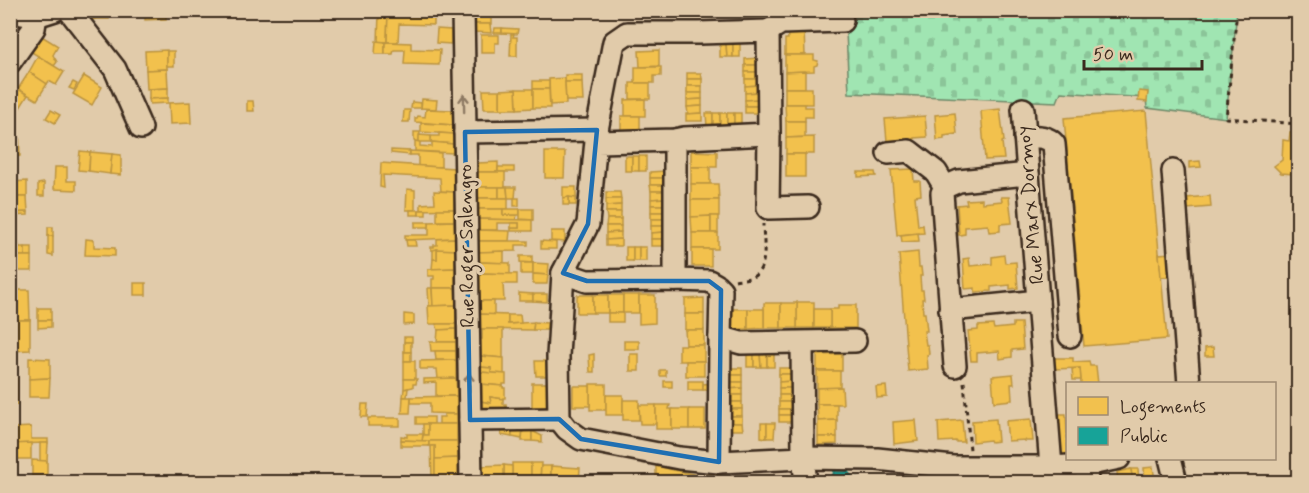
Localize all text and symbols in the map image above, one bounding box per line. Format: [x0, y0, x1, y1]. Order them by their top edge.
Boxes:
scale bar [1084, 33, 1202, 71]
text: 50 m [1093, 43, 1133, 67]
one-way arrow [458, 94, 470, 114]
street label: Rue Marx Dormoy [1011, 125, 1051, 285]
street label: Rue Roger Salengro [452, 164, 484, 328]
one-way arrow [463, 373, 475, 393]
legend [1066, 382, 1276, 460]
text: Logements [1120, 395, 1206, 421]
text: Public [1120, 425, 1168, 449]

